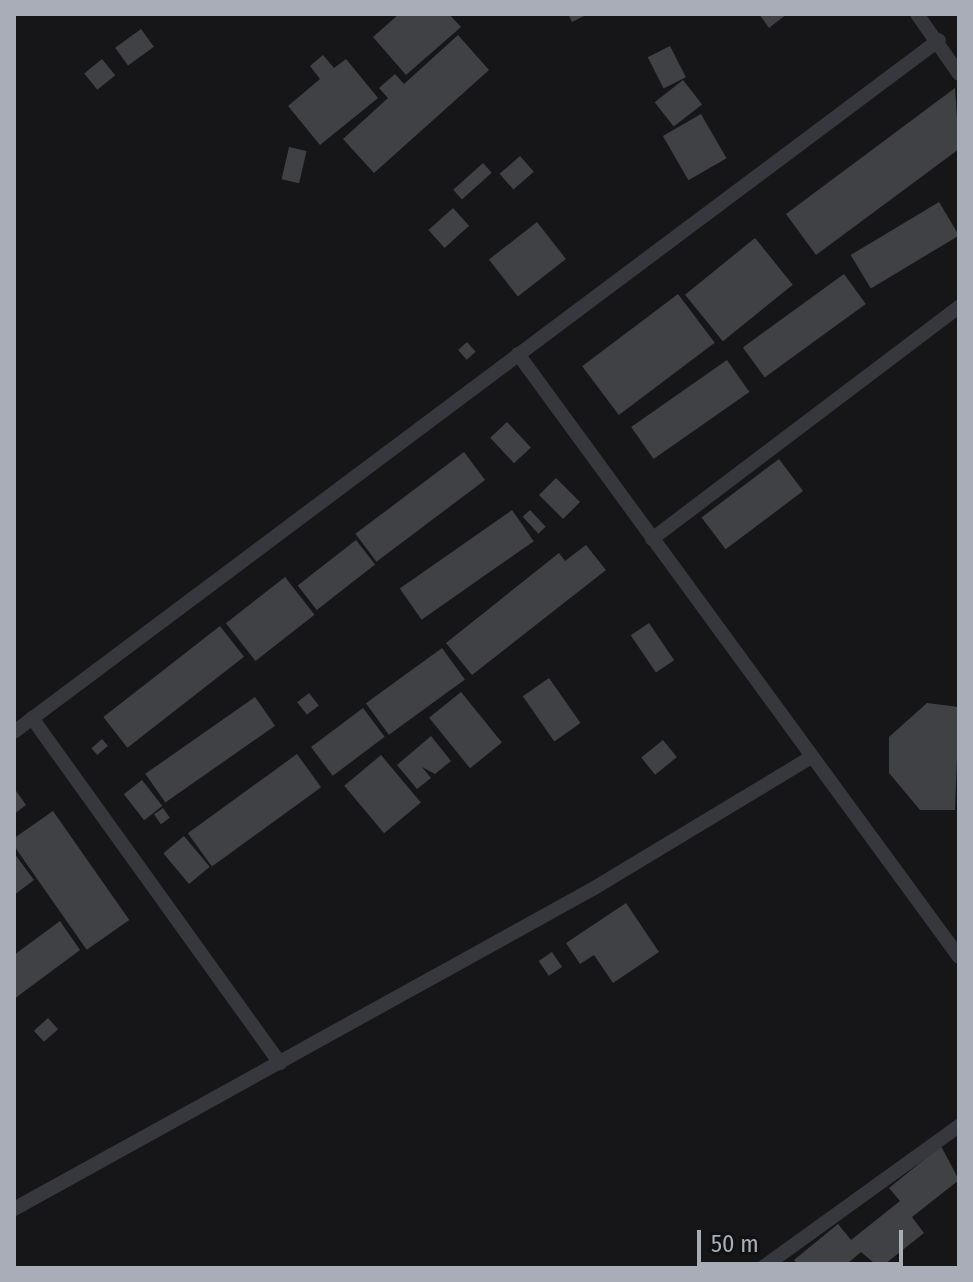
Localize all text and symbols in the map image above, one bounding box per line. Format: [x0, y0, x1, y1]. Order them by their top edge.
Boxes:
scale bar [701, 1214, 907, 1264]
text: 50 m [711, 1230, 759, 1258]

